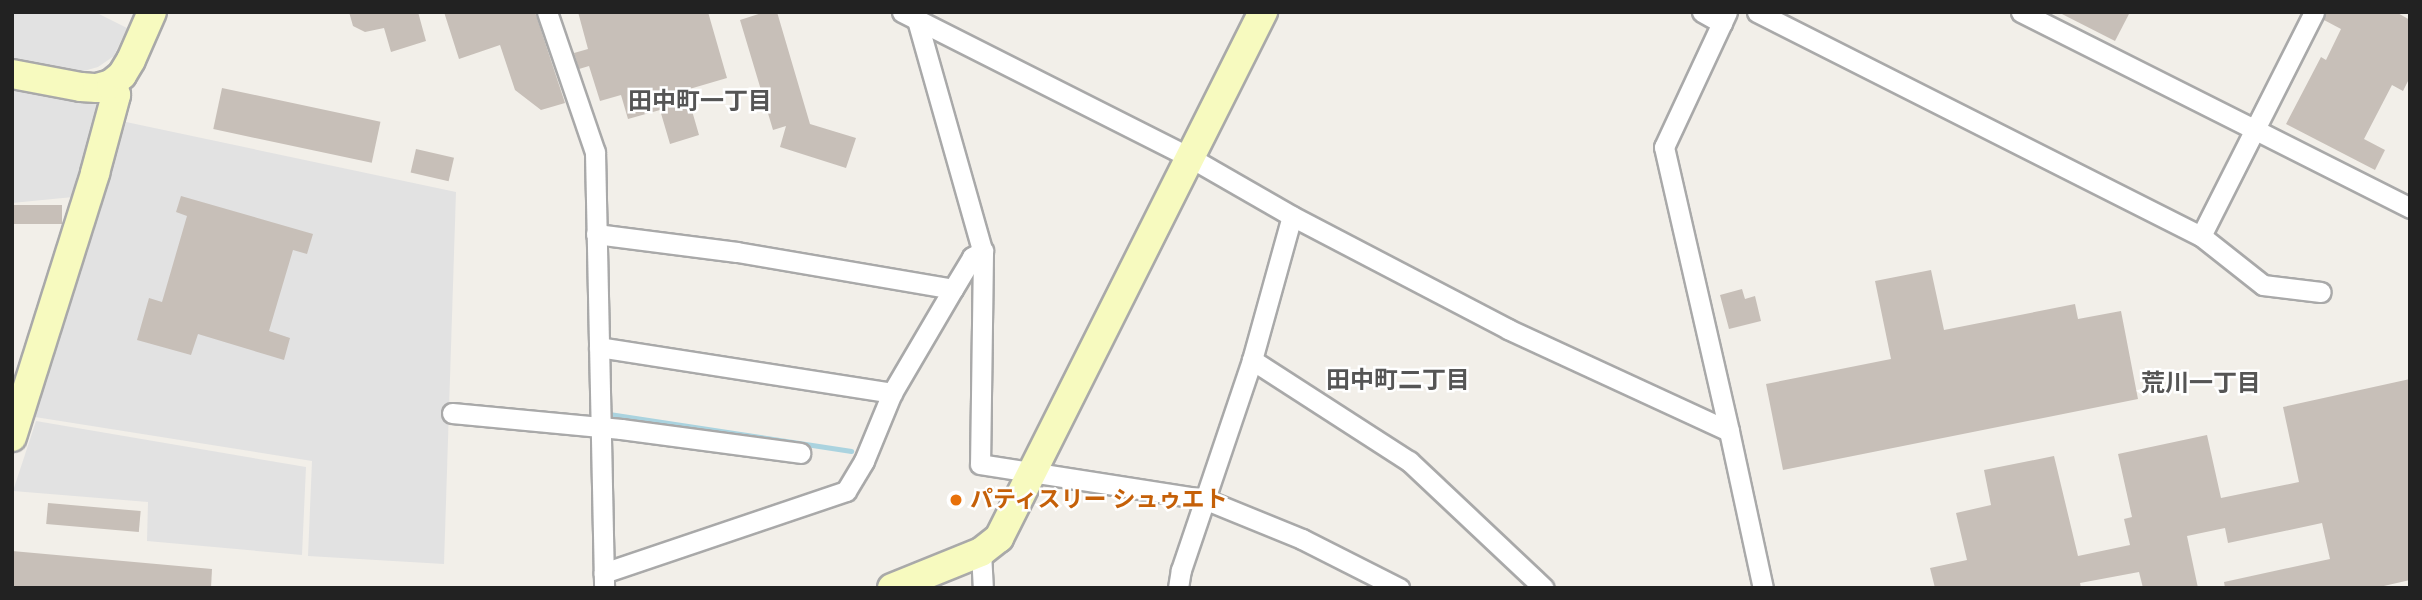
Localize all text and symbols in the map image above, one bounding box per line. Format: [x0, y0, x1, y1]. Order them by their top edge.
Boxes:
district label: 田中町一丁目 [628, 88, 772, 116]
district label: 田中町二丁目 [1326, 367, 1470, 395]
district label: 荒川一丁目 [2141, 370, 2261, 398]
place label: パティスリー シュゥエト [970, 486, 1229, 514]
marker: パティスリー シュゥエト [948, 492, 964, 508]

